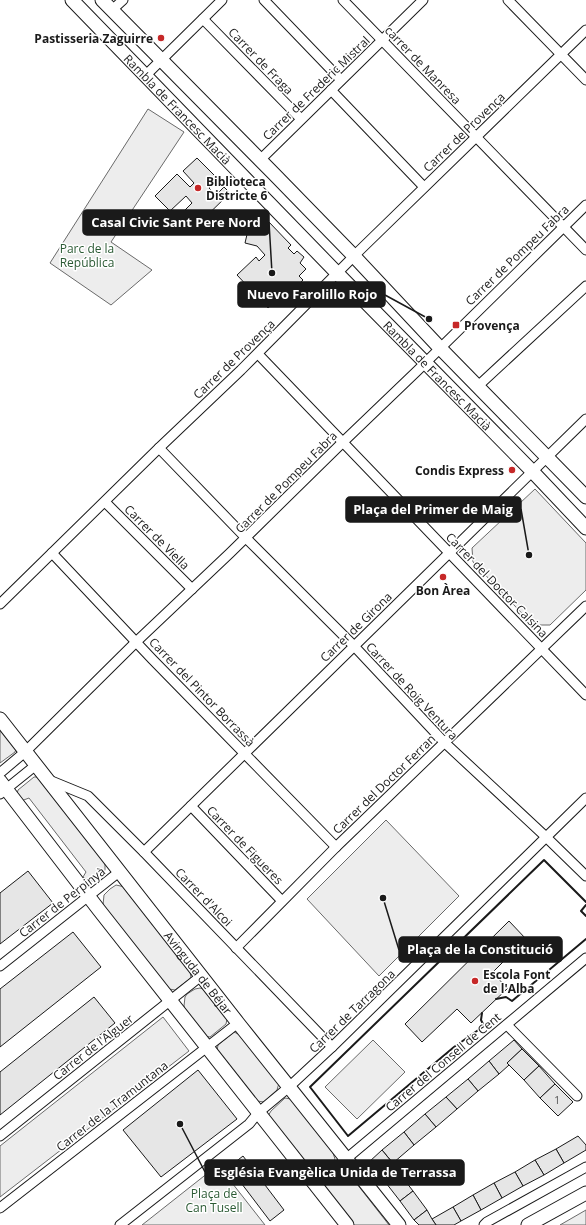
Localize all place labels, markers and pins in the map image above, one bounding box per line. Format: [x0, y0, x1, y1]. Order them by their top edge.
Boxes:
place label: Pastisseria Zaguirre [34, 30, 153, 47]
marker: Pastisseria Zaguirre [156, 33, 166, 43]
place label: Biblioteca Districte 6 [206, 173, 267, 204]
marker: Biblioteca Districte 6 [193, 183, 203, 193]
callout: Casal Civic Sant Pere Nord [83, 210, 269, 235]
callout: Nuevo Farolillo Rojo [238, 282, 385, 307]
place label: Provença [464, 317, 520, 334]
marker: Provença [451, 320, 461, 330]
place label: Condis Express [415, 462, 504, 479]
marker: Condis Express [507, 465, 517, 475]
callout: Plaça del Primer de Maig [346, 497, 521, 522]
marker: Bon Àrea [438, 572, 448, 582]
place label: Bon Àrea [416, 582, 470, 599]
callout: Plaça de la Constitució [399, 937, 562, 962]
place label: Escola Font de l'Alba [483, 966, 550, 997]
marker: Escola Font de l'Alba [470, 976, 480, 986]
callout: Església Evangèlica Unida de Terrassa [205, 1160, 464, 1185]

